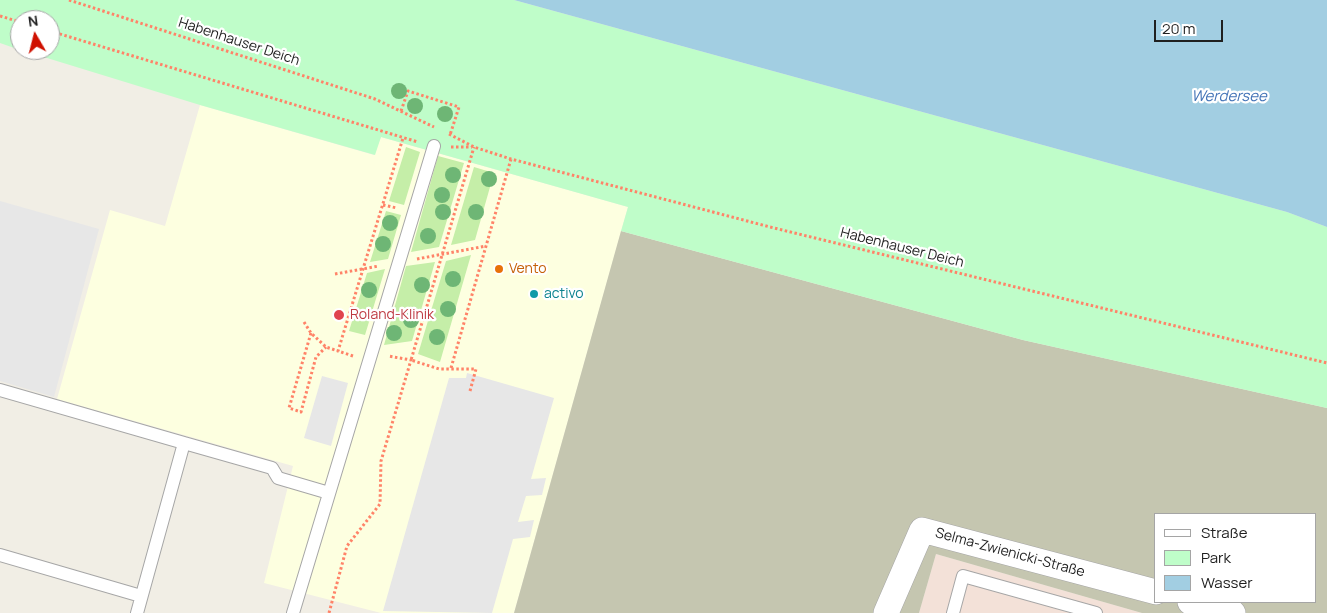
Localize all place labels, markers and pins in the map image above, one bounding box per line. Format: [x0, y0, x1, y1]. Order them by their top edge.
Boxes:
place label: Vento [509, 261, 547, 277]
marker: Vento [493, 263, 505, 275]
place label: activo [544, 286, 584, 302]
marker: activo [528, 288, 540, 300]
place label: Roland-Klinik [350, 307, 434, 323]
marker: Roland-Klinik [332, 308, 346, 322]

